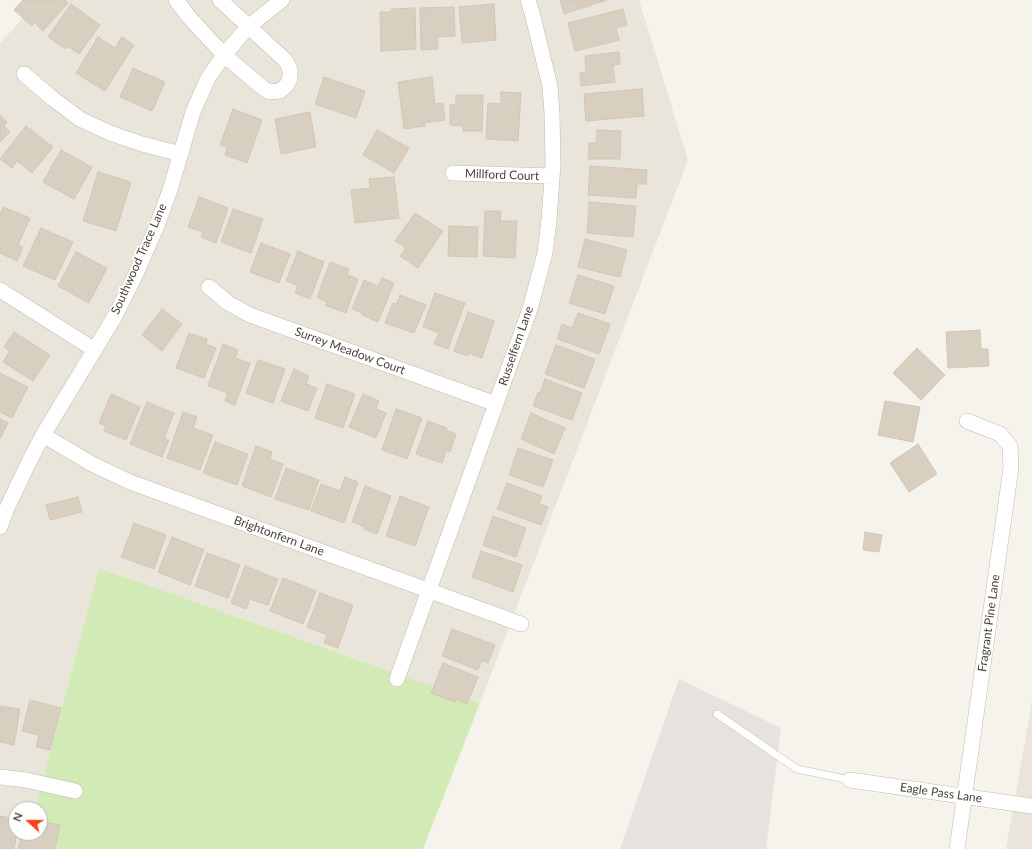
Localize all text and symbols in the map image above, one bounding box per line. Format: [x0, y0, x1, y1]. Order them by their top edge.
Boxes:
street label: Millford Court [465, 167, 539, 183]
street label: Southwood Trace Lane [108, 201, 170, 317]
street label: Russelfern Lane [496, 304, 536, 388]
street label: Surrey Meadow Court [293, 324, 407, 378]
street label: Brightonfern Lane [232, 513, 326, 559]
street label: Fragrant Pine Lane [975, 573, 1003, 673]
street label: Eagle Pass Lane [899, 780, 983, 806]
north arrow [8, 801, 48, 841]
text: N [10, 811, 25, 823]

